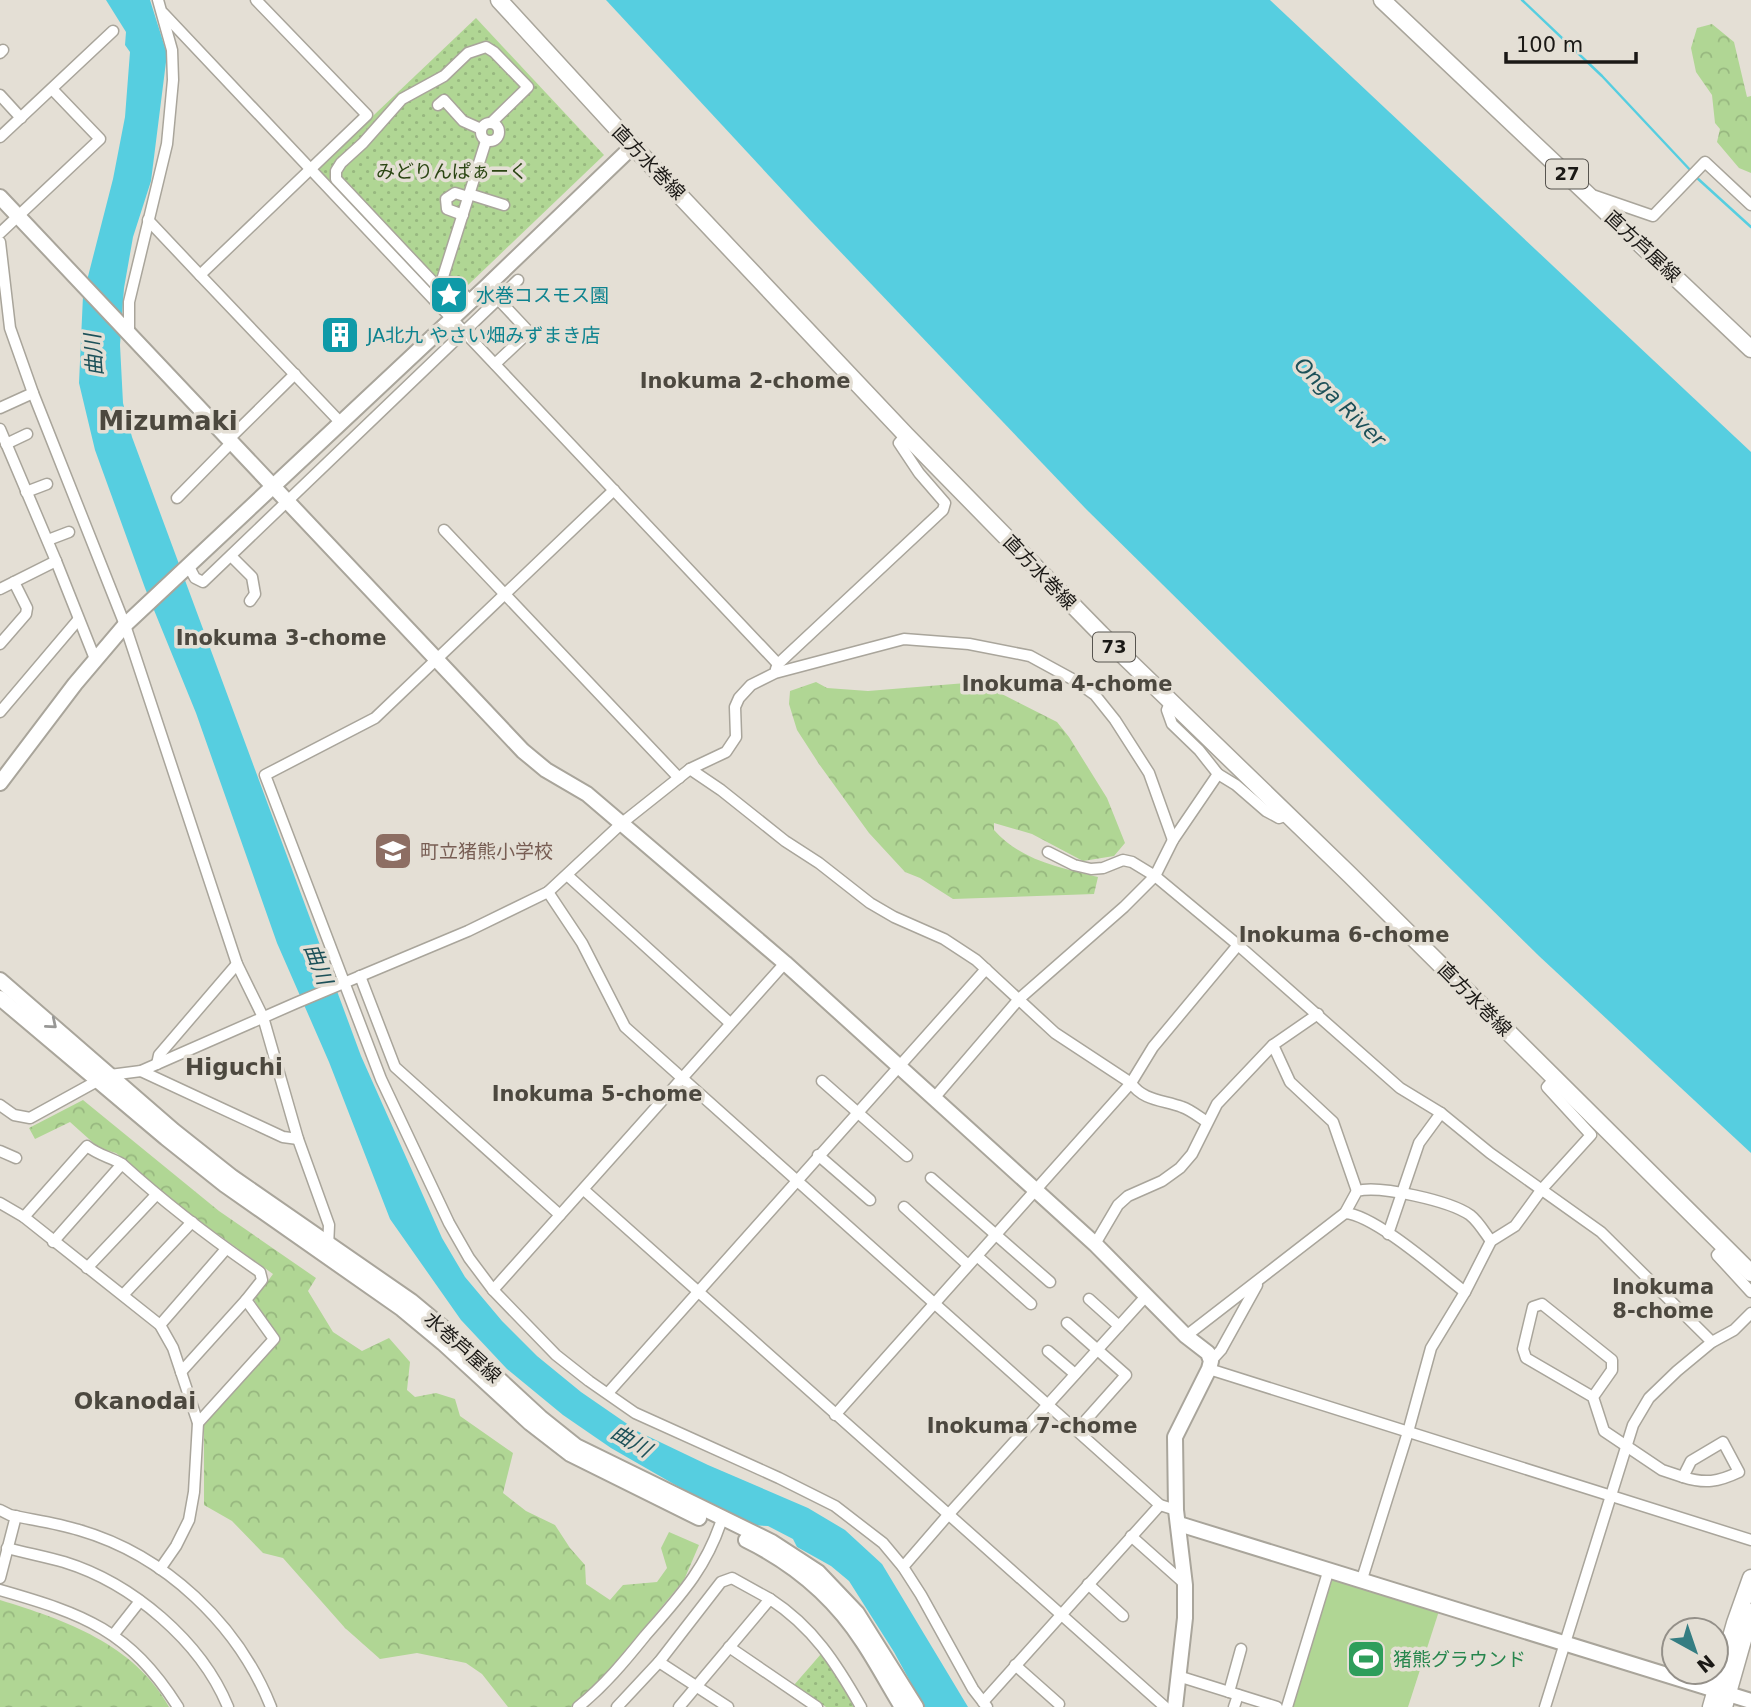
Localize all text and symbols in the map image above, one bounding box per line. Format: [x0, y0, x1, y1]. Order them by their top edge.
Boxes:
scale bar [1506, 21, 1636, 65]
text: 100 m [1516, 33, 1583, 57]
street label: 直方水巻線 [608, 120, 690, 204]
park label: みどりんぱぁーく [376, 160, 528, 182]
road number: 27 [1546, 160, 1588, 188]
street label: 直方芦屋線 [1601, 206, 1685, 286]
place icon: 水巻コスモス園 [428, 274, 470, 316]
place label: 水巻コスモス園 [476, 284, 609, 306]
building icon: JA北九 やさい畑みずまき店 [319, 314, 361, 356]
place label: JA北九 やさい畑みずまき店 [366, 324, 600, 346]
water label: 曲川 [80, 331, 107, 377]
water label: Onga River [1290, 353, 1391, 452]
district label: Inokuma 2-chome [640, 369, 850, 393]
district label: Mizumaki [98, 406, 238, 436]
street label: 直方水巻線 [999, 530, 1081, 614]
district label: Inokuma 3-chome [176, 626, 386, 650]
road number: 73 [1093, 632, 1135, 662]
district label: Inokuma 4-chome [962, 672, 1172, 696]
school or university icon: 町立猪熊小学校 [372, 830, 414, 872]
place label: 町立猪熊小学校 [420, 840, 553, 862]
district label: Inokuma 6-chome [1239, 923, 1449, 947]
water label: 曲川 [299, 940, 337, 990]
street label: 直方水巻線 [1434, 958, 1516, 1040]
one-way arrow [44, 1016, 57, 1028]
district label: Higuchi [185, 1054, 283, 1080]
district label: Inokuma 5-chome [492, 1082, 702, 1106]
district label: Inokuma 8-chome [1612, 1275, 1714, 1323]
street label: 水巻芦屋線 [420, 1307, 506, 1387]
district label: Okanodai [74, 1388, 196, 1414]
district label: Inokuma 7-chome [927, 1414, 1137, 1438]
water label: 曲川 [607, 1420, 657, 1463]
north arrow [1660, 1616, 1730, 1686]
sports icon: 猪熊グラウンド [1345, 1638, 1387, 1680]
place label: 猪熊グラウンド [1393, 1648, 1526, 1670]
text: N [1693, 1650, 1719, 1678]

